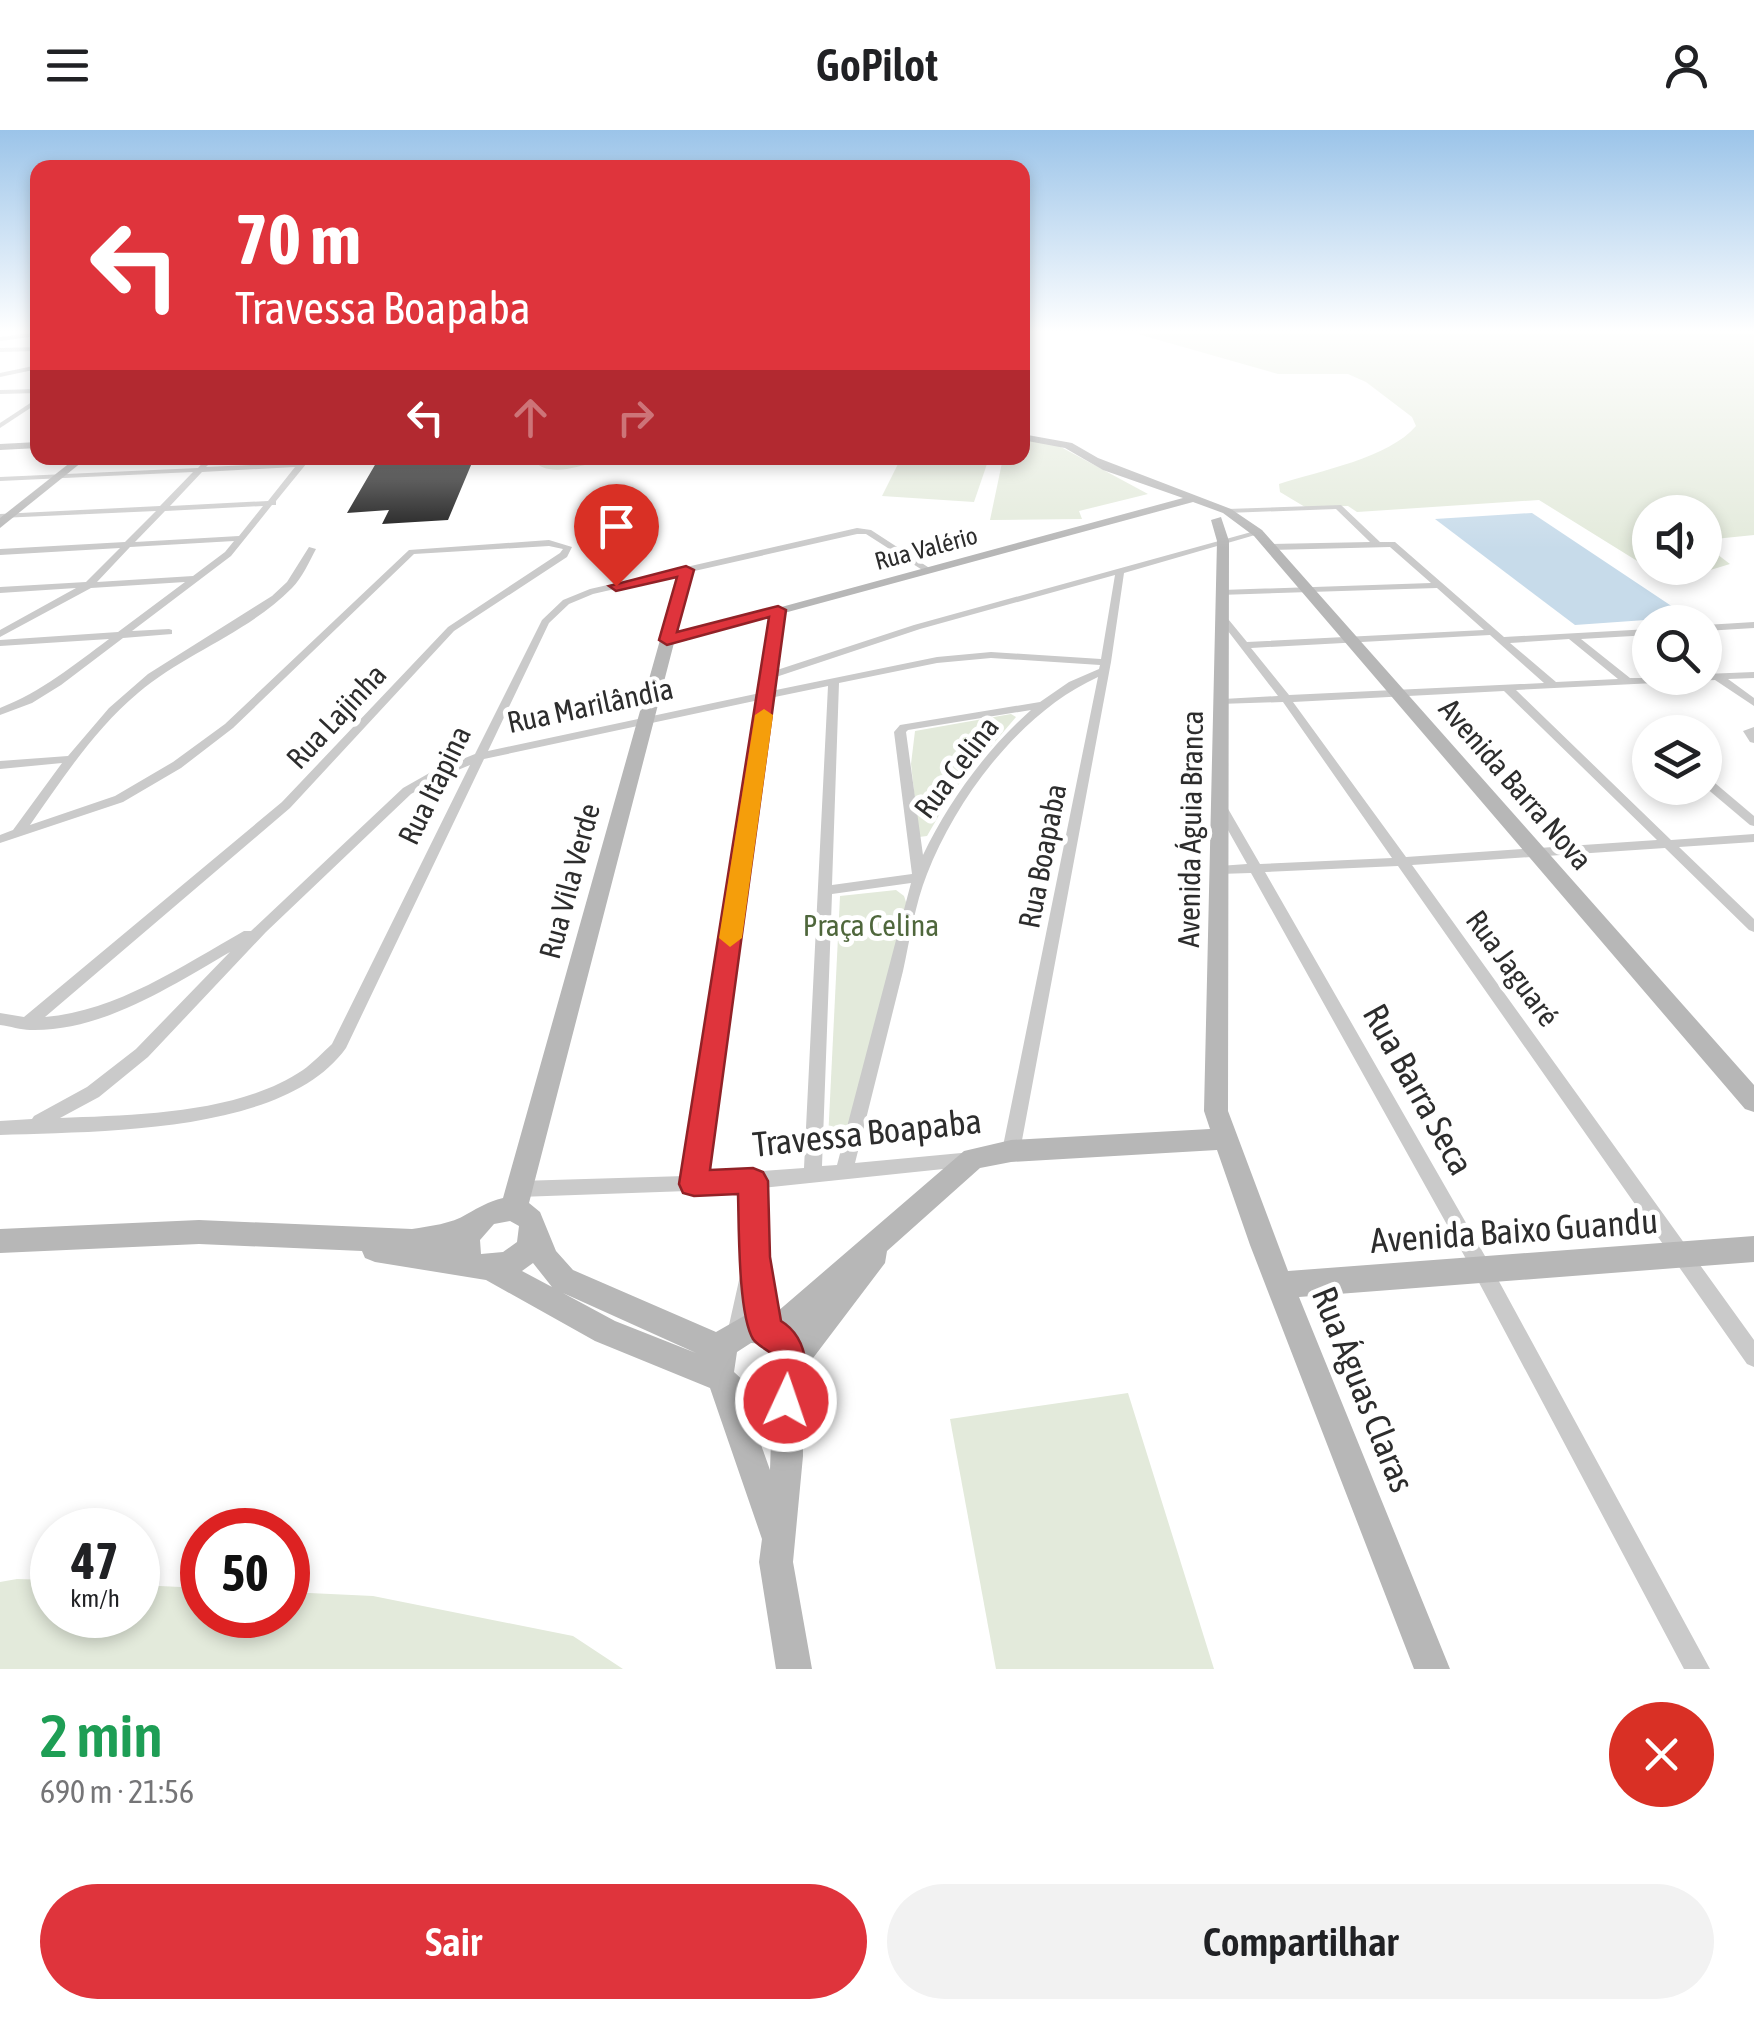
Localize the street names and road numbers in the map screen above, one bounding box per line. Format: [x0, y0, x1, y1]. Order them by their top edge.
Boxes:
street label: Rua Valério [871, 521, 981, 575]
street label: Rua Lajinha [279, 657, 393, 775]
street label: Rua Marilândia [504, 671, 676, 739]
street label: Avenida Barra Nova [1433, 692, 1599, 876]
street label: Rua Celina [907, 710, 1005, 824]
street label: Avenida Águia Branca [1171, 710, 1209, 948]
street label: Rua Itapina [391, 720, 477, 850]
street label: Rua Boapaba [1011, 781, 1073, 931]
street label: Rua Vila Verde [532, 800, 606, 962]
street label: Rua Jaguaré [1460, 903, 1566, 1033]
street label: Rua Barra Seca [1356, 997, 1482, 1181]
street label: Travessa Boapaba [751, 1100, 983, 1164]
street label: Avenida Baixo Guandu [1369, 1200, 1659, 1260]
street label: Rua Águas Claras [1305, 1281, 1423, 1497]

